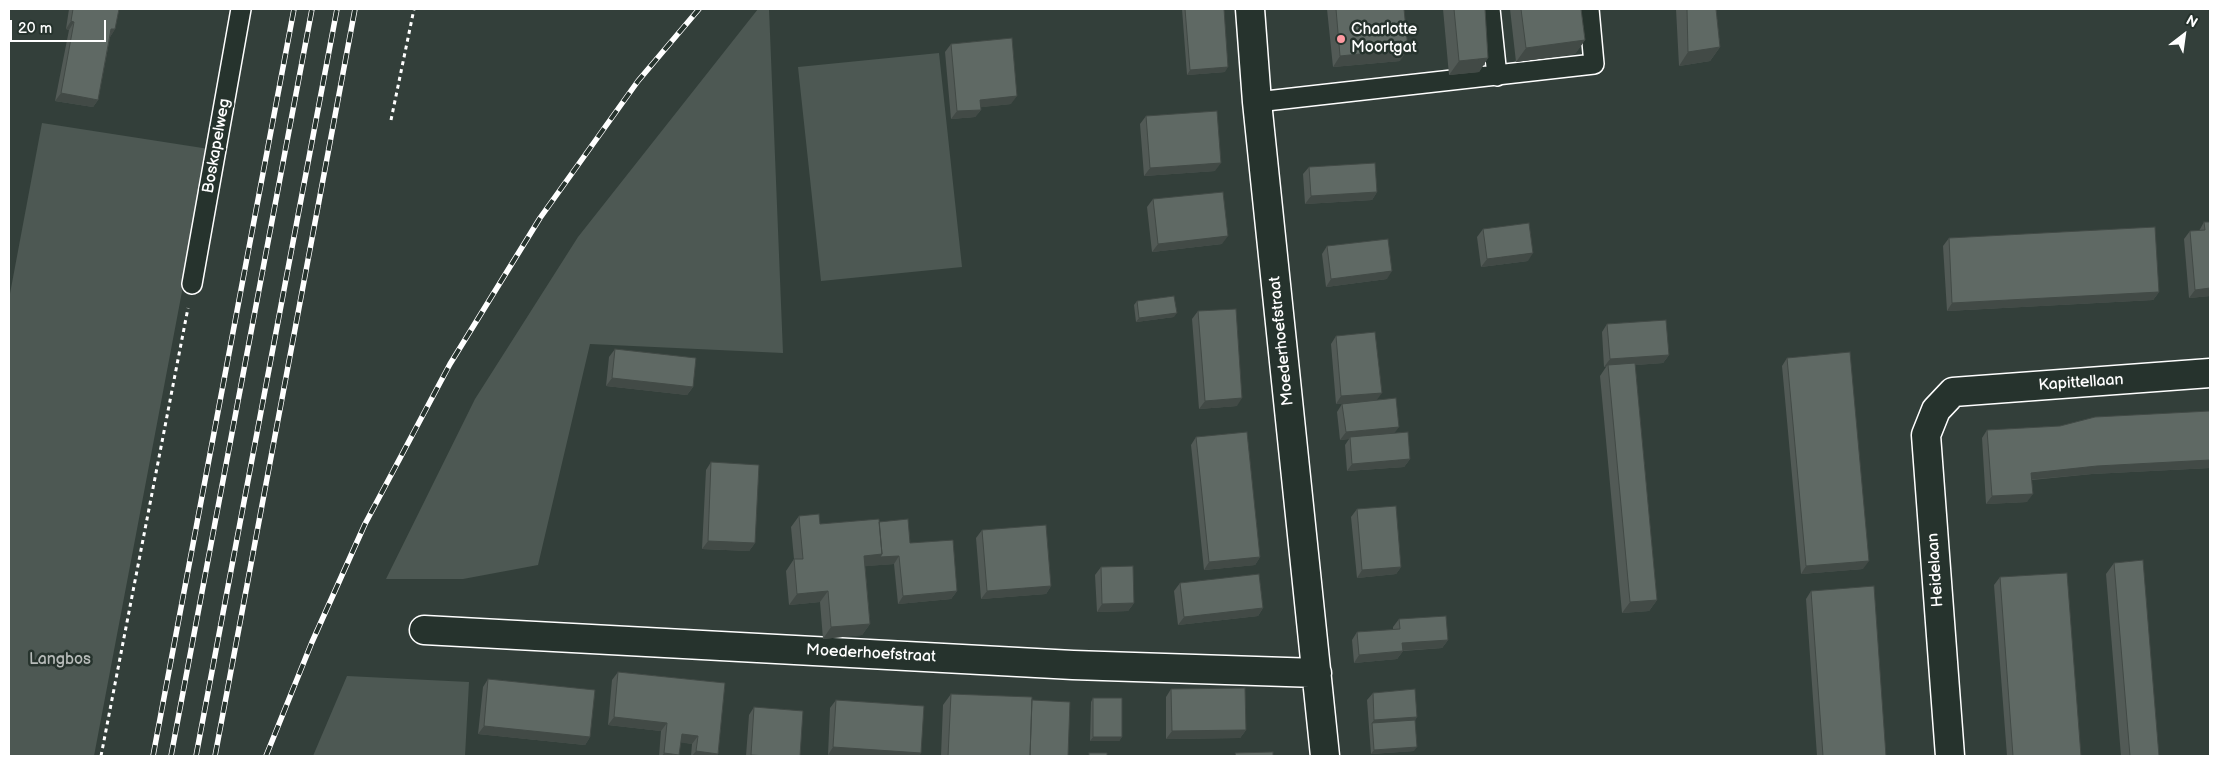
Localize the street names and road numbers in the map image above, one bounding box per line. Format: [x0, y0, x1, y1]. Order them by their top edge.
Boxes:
street label: Boskapelweg [199, 97, 235, 195]
street label: Moederhoefstraat [1266, 275, 1298, 407]
street label: Kapittellaan [2038, 370, 2124, 396]
street label: Heidelaan [1924, 532, 1948, 608]
street label: Moederhoefstraat [806, 641, 936, 667]

